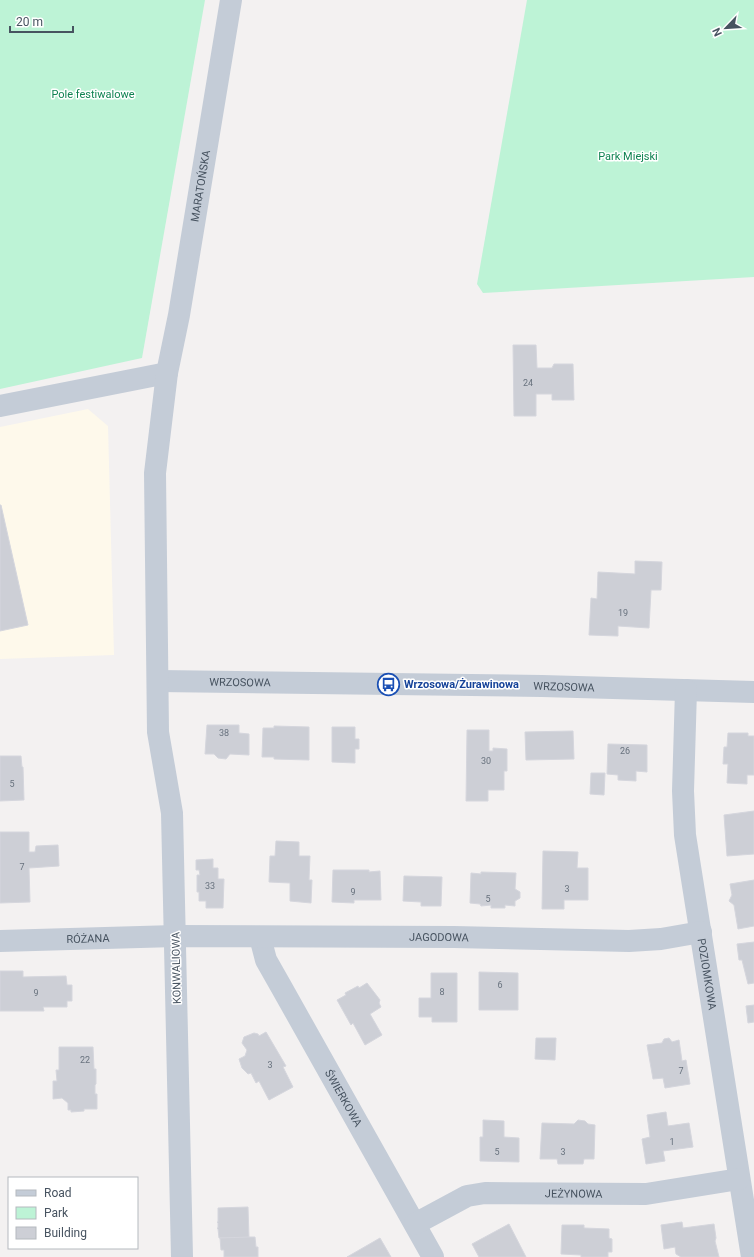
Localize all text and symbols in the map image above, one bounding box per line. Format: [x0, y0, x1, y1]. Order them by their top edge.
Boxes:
scale bar [10, 8, 73, 34]
north arrow [706, 8, 746, 48]
text: 20 m [16, 15, 43, 29]
text: N [710, 26, 725, 38]
park label: Pole festiwalowe [51, 88, 135, 101]
street label: MARATOŃSKA [188, 148, 213, 223]
park label: Park Miejski [598, 150, 658, 163]
house number: 24 [523, 378, 533, 388]
house number: 19 [618, 608, 628, 618]
bus stop icon: Wrzosowa/Żurawinowa [376, 671, 402, 697]
street label: WRZOSOWA [209, 676, 272, 689]
place label: Wrzosowa/Żurawinowa [404, 677, 519, 691]
street label: WRZOSOWA [533, 680, 596, 695]
house number: 38 [219, 728, 229, 738]
house number: 26 [620, 746, 630, 756]
house number: 30 [481, 756, 491, 766]
house number: 5 [9, 779, 15, 789]
house number: 7 [19, 862, 25, 872]
house number: 33 [205, 881, 215, 891]
house number: 3 [564, 884, 570, 894]
house number: 9 [350, 887, 356, 897]
house number: 5 [485, 894, 491, 904]
street label: KONWALIOWA [169, 931, 184, 1004]
street label: JAGODOWA [409, 931, 470, 944]
street label: RÓŻANA [66, 932, 111, 946]
street label: POZIOMKOWA [695, 938, 719, 1012]
house number: 6 [497, 980, 503, 990]
house number: 8 [439, 987, 445, 997]
house number: 9 [33, 988, 39, 998]
house number: 22 [80, 1055, 90, 1065]
house number: 3 [267, 1060, 273, 1070]
house number: 7 [678, 1066, 684, 1076]
street label: ŚWIERKOWA [322, 1067, 365, 1130]
house number: 1 [669, 1137, 675, 1147]
house number: 5 [494, 1147, 500, 1157]
house number: 3 [560, 1147, 566, 1157]
legend [8, 1177, 138, 1249]
text: Road [44, 1186, 72, 1200]
street label: JEŻYNOWA [545, 1187, 603, 1201]
text: Park [44, 1206, 69, 1220]
text: Building [44, 1226, 87, 1240]

